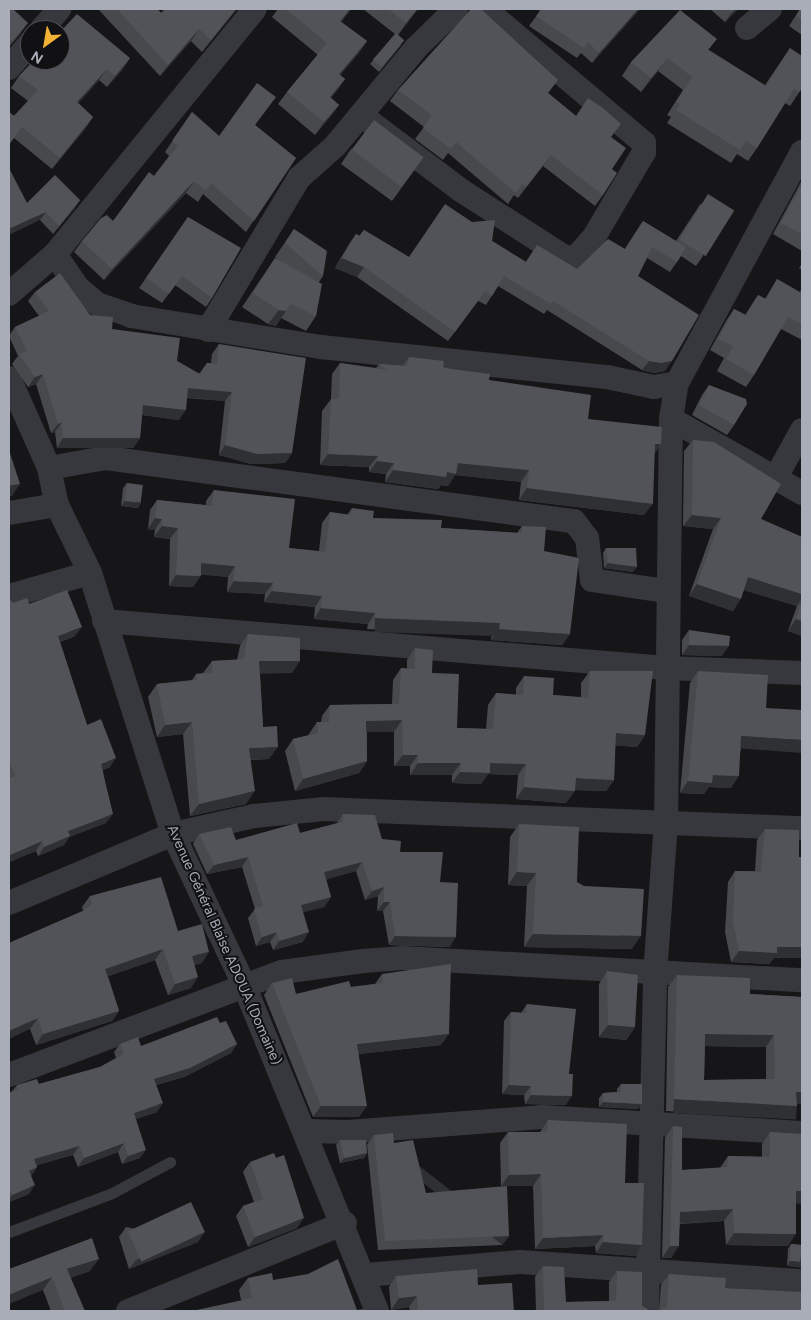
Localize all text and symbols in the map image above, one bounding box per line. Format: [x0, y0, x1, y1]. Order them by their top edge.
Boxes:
north arrow [20, 20, 70, 70]
text: N [28, 47, 46, 67]
street label: Avenue Général Blaise ADOUA (Domaine) [163, 822, 285, 1068]

